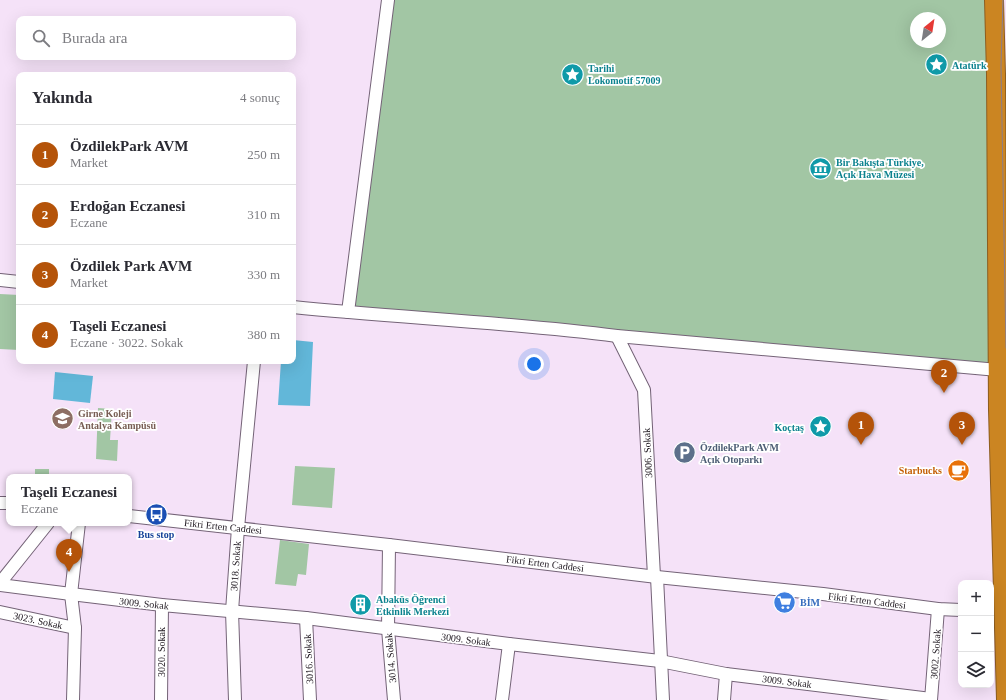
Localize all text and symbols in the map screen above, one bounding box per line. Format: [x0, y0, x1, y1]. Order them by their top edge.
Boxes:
north arrow [910, 12, 946, 48]
search box [16, 16, 296, 60]
icon: search [30, 27, 52, 49]
text: Burada ara [62, 30, 127, 46]
place icon: Atatürk [924, 52, 950, 78]
place label: Atatürk [952, 60, 987, 71]
place icon: Tarihi Lokomotif 57009 [560, 61, 586, 87]
place label: Tarihi Lokomotif 57009 [588, 63, 661, 86]
text: Yakında [32, 88, 92, 107]
text: 4 sonuç [240, 90, 280, 105]
text: ÖzdilekPark AVM [70, 138, 188, 154]
text: 1 [42, 147, 48, 162]
text: 250 m [247, 147, 280, 162]
text: Market [70, 155, 108, 170]
museum icon: Bir Bakışta Türkiye, Açık Hava Müzesi [807, 155, 833, 181]
place label: Bir Bakışta Türkiye, Açık Hava Müzesi [836, 157, 924, 180]
text: Erdoğan Eczanesi [70, 198, 185, 214]
text: 2 [42, 207, 48, 222]
text: 310 m [247, 207, 280, 222]
text: Eczane [70, 215, 108, 230]
text: Özdilek Park AVM [70, 258, 192, 274]
text: 3 [42, 267, 48, 282]
text: 330 m [247, 267, 280, 282]
text: Market [70, 275, 108, 290]
text: Taşeli Eczanesi [70, 318, 167, 334]
text: 4 [42, 327, 48, 342]
text: 380 m [247, 327, 280, 342]
text: Eczane · 3022. Sokak [70, 335, 183, 350]
your location [524, 354, 544, 374]
pin: 2 [931, 360, 957, 393]
school or university icon: Girne Koleji Antalya Kampüsü [50, 406, 76, 432]
place label: Girne Koleji Antalya Kampüsü [78, 408, 157, 431]
pin: 1 [848, 412, 874, 445]
pin: 3 [949, 412, 975, 445]
place icon: Koçtaş [807, 414, 833, 440]
place label: Koçtaş [775, 422, 804, 433]
street label: 3006. Sokak [641, 428, 654, 478]
parking icon: ÖzdilekPark AVM Açık Otoparkı [671, 440, 697, 466]
place label: ÖzdilekPark AVM Açık Otoparkı [700, 441, 780, 465]
cafe icon: Starbucks [945, 457, 971, 483]
place label: Starbucks [899, 465, 942, 476]
popup [6, 474, 132, 526]
text: Taşeli Eczanesi [21, 484, 117, 500]
text: Eczane [21, 501, 58, 516]
bus stop icon: Bus stop [143, 501, 169, 527]
street label: Fikri Erten Caddesi [183, 517, 263, 536]
place label: Bus stop [138, 529, 175, 540]
pin: 4 [56, 539, 82, 572]
street label: 3018. Sokak [228, 541, 243, 591]
street label: Fikri Erten Caddesi [505, 553, 585, 574]
map controls [958, 580, 994, 688]
button: + [958, 580, 994, 616]
supermarket icon: BİM [771, 589, 797, 615]
street label: Fikri Erten Caddesi [827, 590, 907, 611]
building icon: Abaküs Öğrenci Etkinlik Merkezi [348, 592, 374, 618]
place label: Abaküs Öğrenci Etkinlik Merkezi [376, 593, 449, 617]
street label: 3009. Sokak [119, 595, 169, 612]
place label: BİM [800, 597, 821, 608]
street label: 3023. Sokak [12, 610, 63, 631]
button: − [958, 616, 994, 652]
street label: 3020. Sokak [156, 627, 167, 677]
street label: 3002. Sokak [928, 629, 943, 679]
street label: 3009. Sokak [440, 631, 491, 648]
street label: 3014. Sokak [383, 633, 398, 683]
street label: 3016. Sokak [302, 634, 315, 684]
button: layers [958, 652, 994, 688]
street label: 3009. Sokak [761, 673, 812, 690]

